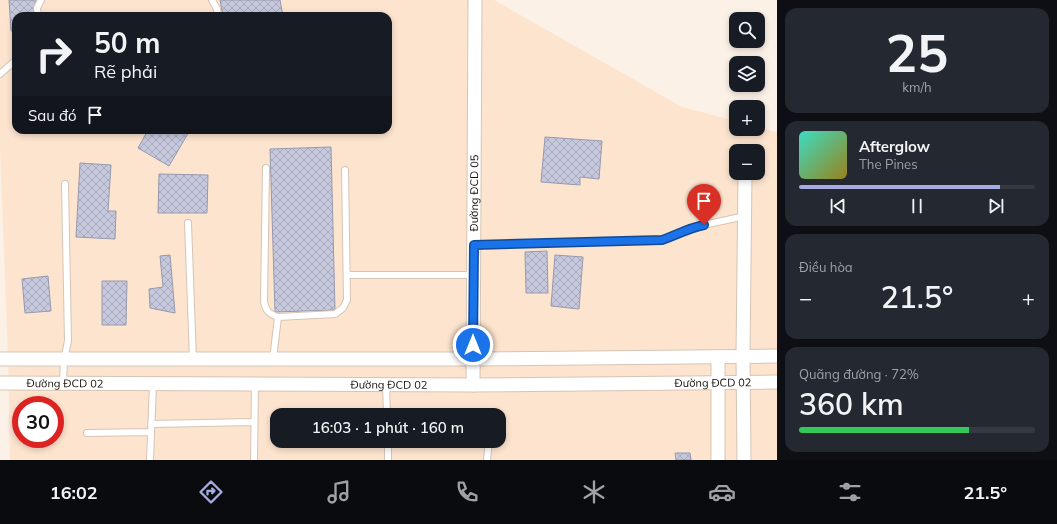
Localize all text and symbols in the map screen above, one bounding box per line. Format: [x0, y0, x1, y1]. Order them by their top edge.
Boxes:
map controls [729, 12, 765, 180]
button: search [729, 12, 765, 48]
text: 25 [886, 20, 948, 85]
text: 50 m [94, 25, 160, 60]
icon: right [28, 28, 80, 80]
button: layers [729, 56, 765, 92]
text: Rẽ phải [94, 60, 157, 83]
text: km/h [902, 79, 932, 95]
button: + [729, 100, 765, 136]
icon: arrive [84, 104, 106, 126]
text: Sau đó [28, 106, 76, 125]
text: Afterglow [859, 137, 930, 156]
button: − [729, 144, 765, 180]
street label: Đường ĐCD 05 [467, 154, 481, 231]
text: The Pines [859, 156, 918, 172]
pin [687, 184, 721, 225]
icon: arrive [693, 190, 715, 212]
icon: previous [827, 195, 849, 217]
icon: pause [906, 195, 928, 217]
icon: next [985, 195, 1007, 217]
text: Điều hòa [799, 259, 853, 275]
text: 21.5° [881, 278, 953, 316]
text: − [799, 284, 812, 312]
text: + [1022, 284, 1035, 312]
position arrow [452, 324, 494, 366]
text: Quãng đường · 72% [799, 366, 919, 382]
street label: Đường ĐCD 02 [674, 375, 752, 390]
street label: Đường ĐCD 02 [27, 376, 104, 390]
street label: Đường ĐCD 02 [351, 377, 428, 392]
text: 360 km [799, 385, 904, 423]
speed limit sign: 30 [12, 396, 64, 448]
text: 16:03 · 1 phút · 160 m [312, 418, 464, 437]
icon: directions [197, 478, 225, 506]
icon: music [325, 478, 353, 506]
icon: phone [453, 478, 481, 506]
icon: climate [580, 478, 608, 506]
icon: car [708, 478, 736, 506]
icon: filters [836, 478, 864, 506]
text: 16:02 [50, 481, 98, 504]
text: 21.5° [963, 481, 1007, 504]

